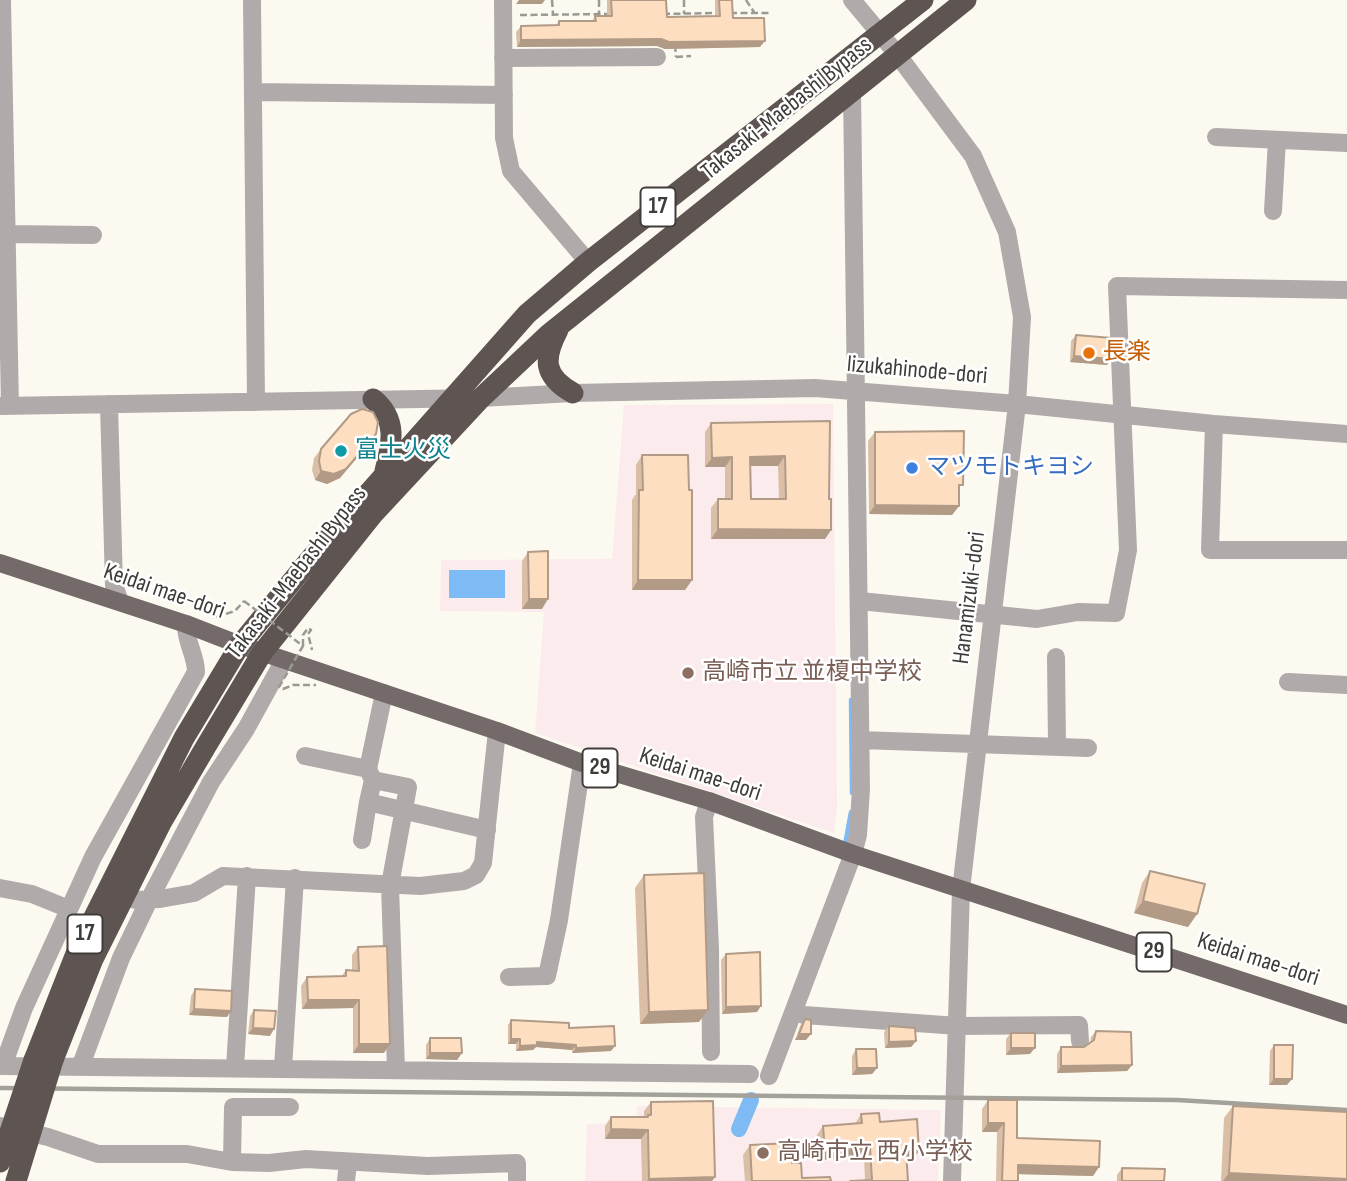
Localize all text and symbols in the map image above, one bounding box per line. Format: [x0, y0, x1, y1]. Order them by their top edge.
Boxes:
street label: Takasaki-Maebashi Bypass [696, 31, 878, 187]
road number: 17 [640, 188, 676, 227]
place label: 長楽 [1103, 339, 1151, 367]
marker: 長楽 [1081, 345, 1097, 361]
street label: Iizukahinode-dori [845, 351, 989, 391]
place label: 富士火災 [355, 437, 451, 465]
marker: 富士火災 [333, 443, 349, 459]
place label: マツモトキヨシ [926, 454, 1094, 482]
marker: マツモトキヨシ [904, 460, 920, 476]
street label: Takasaki-Maebashi Bypass [221, 481, 373, 665]
street label: Hanamizuki-dori [948, 530, 992, 666]
street label: Keidai mae-dori [99, 558, 229, 626]
place label: 高崎市立 並榎中学校 [702, 659, 922, 687]
marker: 高崎市立 並榎中学校 [680, 665, 696, 681]
street label: Keidai mae-dori [635, 742, 765, 808]
road number: 29 [582, 748, 618, 788]
road number: 17 [68, 914, 102, 953]
street label: Keidai mae-dori [1193, 927, 1323, 993]
road number: 29 [1136, 932, 1172, 972]
place label: 高崎市立 西小学校 [777, 1139, 973, 1167]
marker: 高崎市立 西小学校 [755, 1145, 771, 1161]

